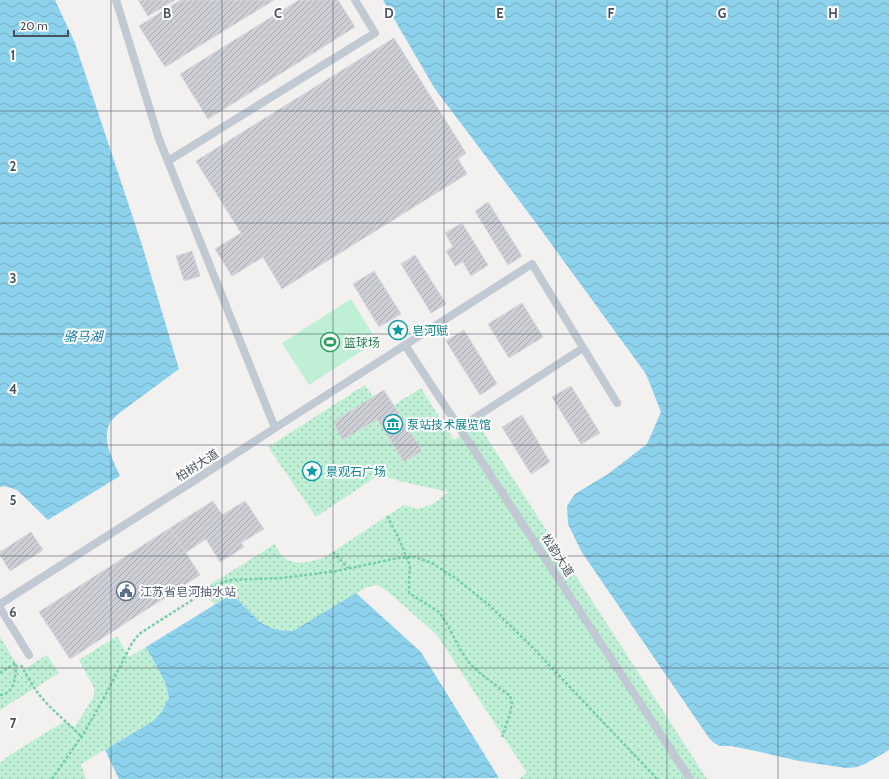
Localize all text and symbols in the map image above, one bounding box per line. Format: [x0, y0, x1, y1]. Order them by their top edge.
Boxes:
text: B [163, 5, 171, 21]
text: C [274, 5, 282, 21]
text: D [384, 5, 394, 21]
text: E [496, 5, 504, 21]
text: F [608, 5, 615, 21]
text: G [718, 5, 727, 21]
text: H [828, 5, 838, 21]
scale bar [14, 12, 68, 38]
text: 20 m [20, 18, 48, 33]
text: 1 [11, 47, 15, 63]
text: 2 [10, 158, 17, 174]
text: 3 [9, 270, 17, 286]
place icon: 皂河赋 [387, 319, 409, 341]
place label: 皂河赋 [412, 323, 448, 338]
water label: 骆马湖 [63, 328, 104, 344]
sports icon: 篮球场 [319, 331, 341, 353]
place label: 篮球场 [344, 335, 380, 350]
text: 4 [9, 381, 17, 397]
museum icon: 泵站技术展览馆 [382, 413, 404, 435]
place label: 泵站技术展览馆 [407, 417, 491, 432]
street label: 柏树大道 [173, 446, 221, 484]
place icon: 景观石广场 [301, 460, 323, 482]
place label: 景观石广场 [326, 464, 386, 479]
text: 5 [10, 492, 17, 508]
street label: 松韵大道 [539, 531, 577, 579]
public building icon: 江苏省皂河抽水站 [115, 580, 137, 602]
place label: 江苏省皂河抽水站 [140, 584, 236, 599]
text: 6 [9, 604, 17, 620]
text: 7 [10, 715, 17, 731]

